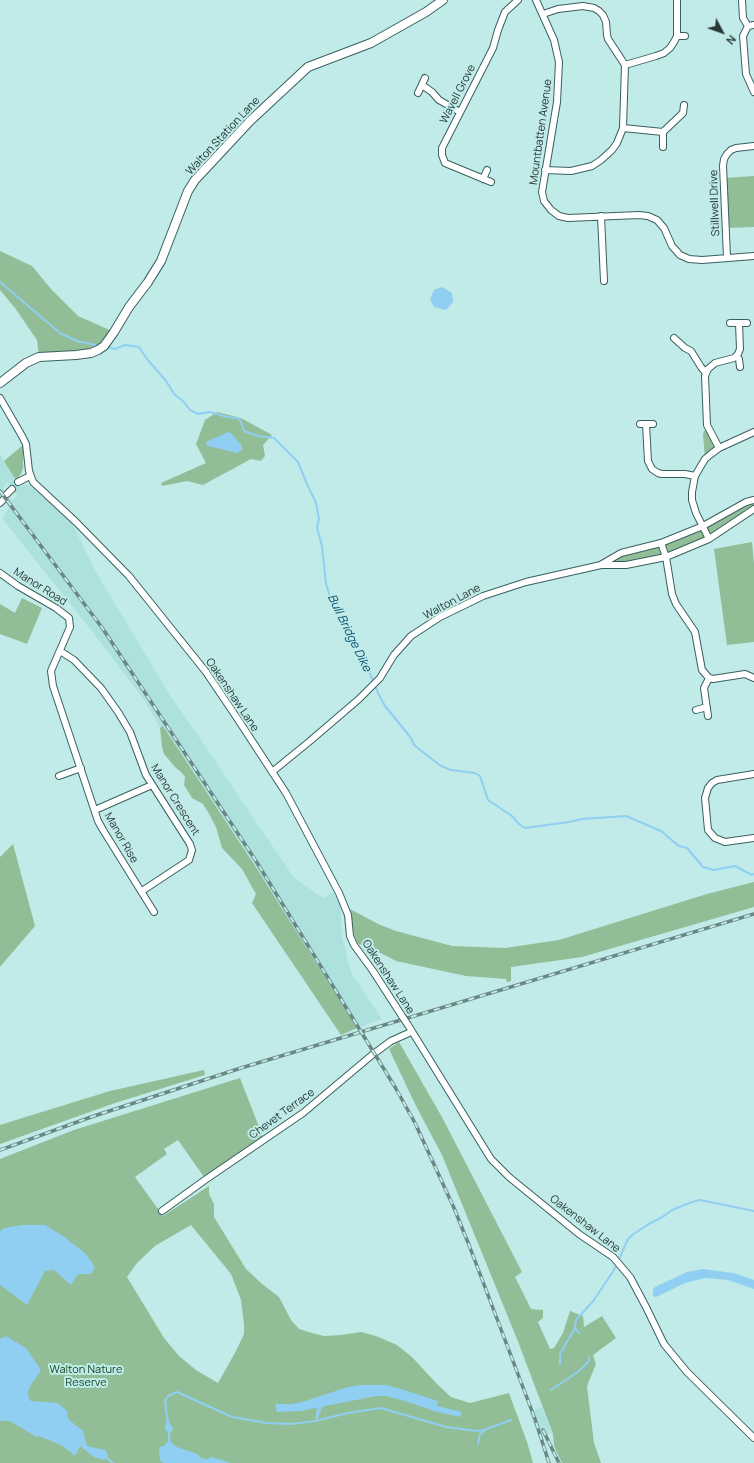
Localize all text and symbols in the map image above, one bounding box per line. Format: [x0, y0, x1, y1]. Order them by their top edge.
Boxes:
north arrow [702, 12, 742, 52]
text: N [723, 32, 740, 48]
street label: Wavell Grove [437, 62, 479, 126]
street label: Mountbatten Avenue [527, 78, 555, 186]
street label: Walton Station Lane [183, 94, 263, 178]
street label: Stillwell Drive [707, 169, 723, 237]
street label: Manor Road [11, 565, 69, 609]
street label: Walton Lane [421, 581, 483, 623]
water label: Bull Bridge Dike [324, 592, 374, 674]
street label: Oakenshaw Lane [203, 656, 261, 734]
street label: Manor Crescent [148, 762, 202, 838]
street label: Manor Rise [101, 810, 141, 866]
street label: Oakenshaw Lane [359, 937, 417, 1017]
street label: Chevet Terrace [247, 1086, 317, 1142]
street label: Oakenshaw Lane [547, 1192, 623, 1256]
park label: Walton Nature Reserve [50, 1363, 122, 1389]

